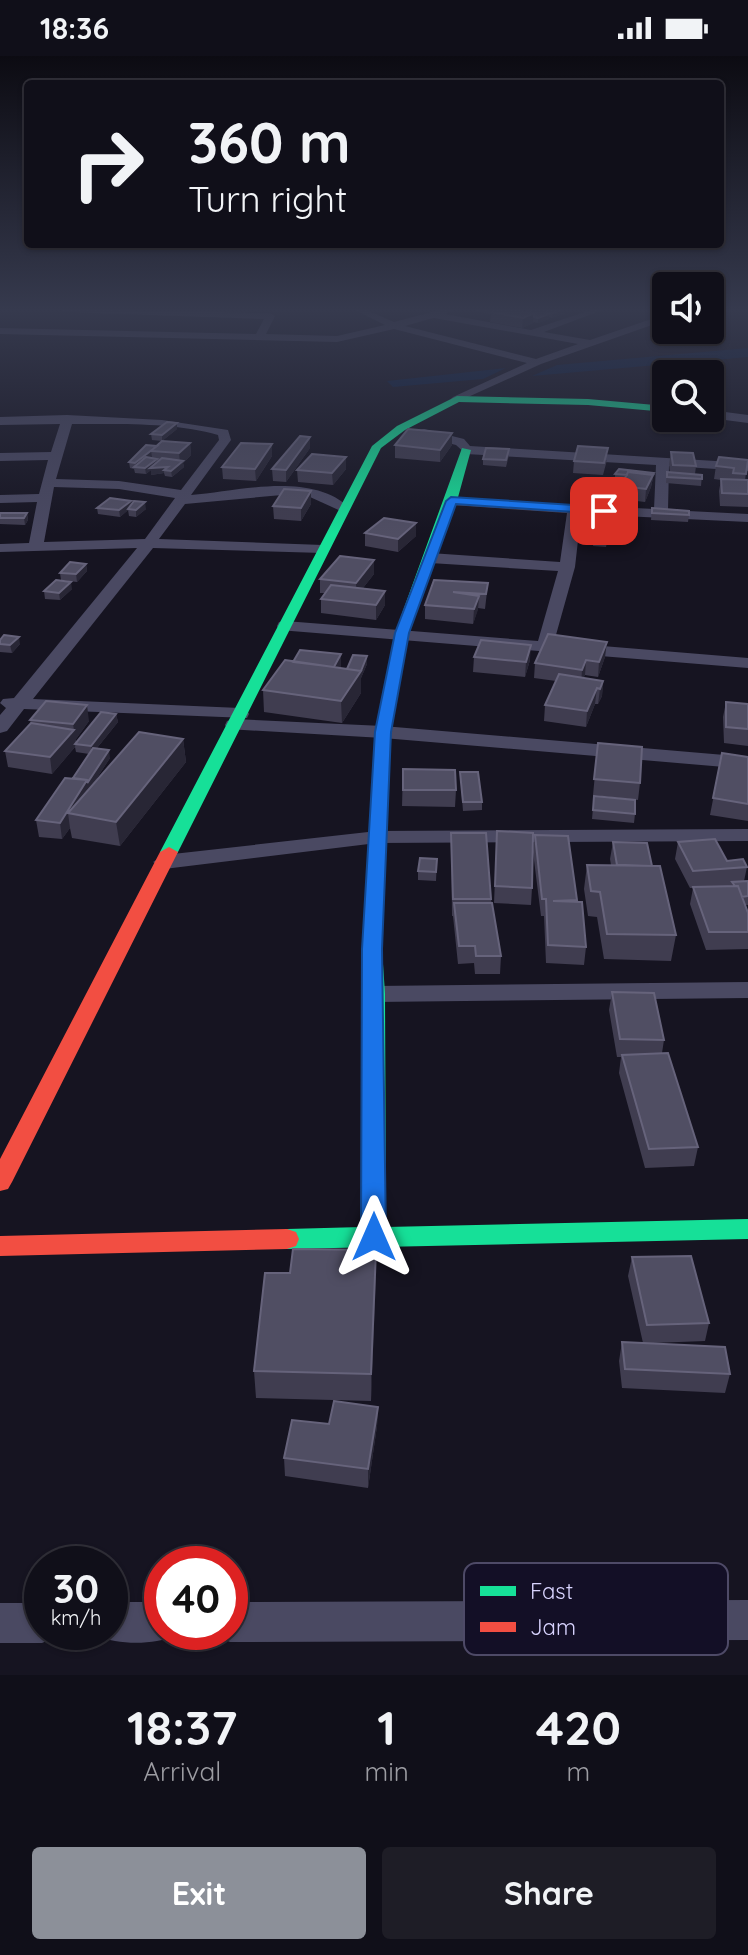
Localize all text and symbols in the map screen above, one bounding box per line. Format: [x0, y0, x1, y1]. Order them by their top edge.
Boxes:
text: 18:36 [40, 9, 109, 47]
text: 360 m [188, 107, 351, 177]
icon: right [56, 112, 160, 216]
text: Turn right [188, 176, 347, 221]
map controls [652, 272, 724, 432]
button: sound [652, 272, 724, 344]
button: search [652, 360, 724, 432]
pin [570, 477, 638, 545]
icon: arrive [582, 489, 626, 533]
position arrow [332, 1195, 416, 1279]
speed limit sign: 40 [144, 1546, 248, 1650]
text: 30 [53, 1563, 99, 1613]
legend [464, 1563, 728, 1655]
text: Fast [530, 1577, 573, 1605]
text: km/h [51, 1605, 101, 1630]
text: Jam [530, 1613, 576, 1641]
text: 18:37 [127, 1697, 237, 1757]
text: 1 [377, 1697, 396, 1757]
text: 420 [536, 1697, 621, 1757]
text: Arrival [143, 1755, 221, 1788]
text: min [364, 1755, 409, 1788]
text: m [567, 1755, 590, 1788]
button: Exit [32, 1847, 366, 1939]
button: Share [382, 1847, 716, 1939]

